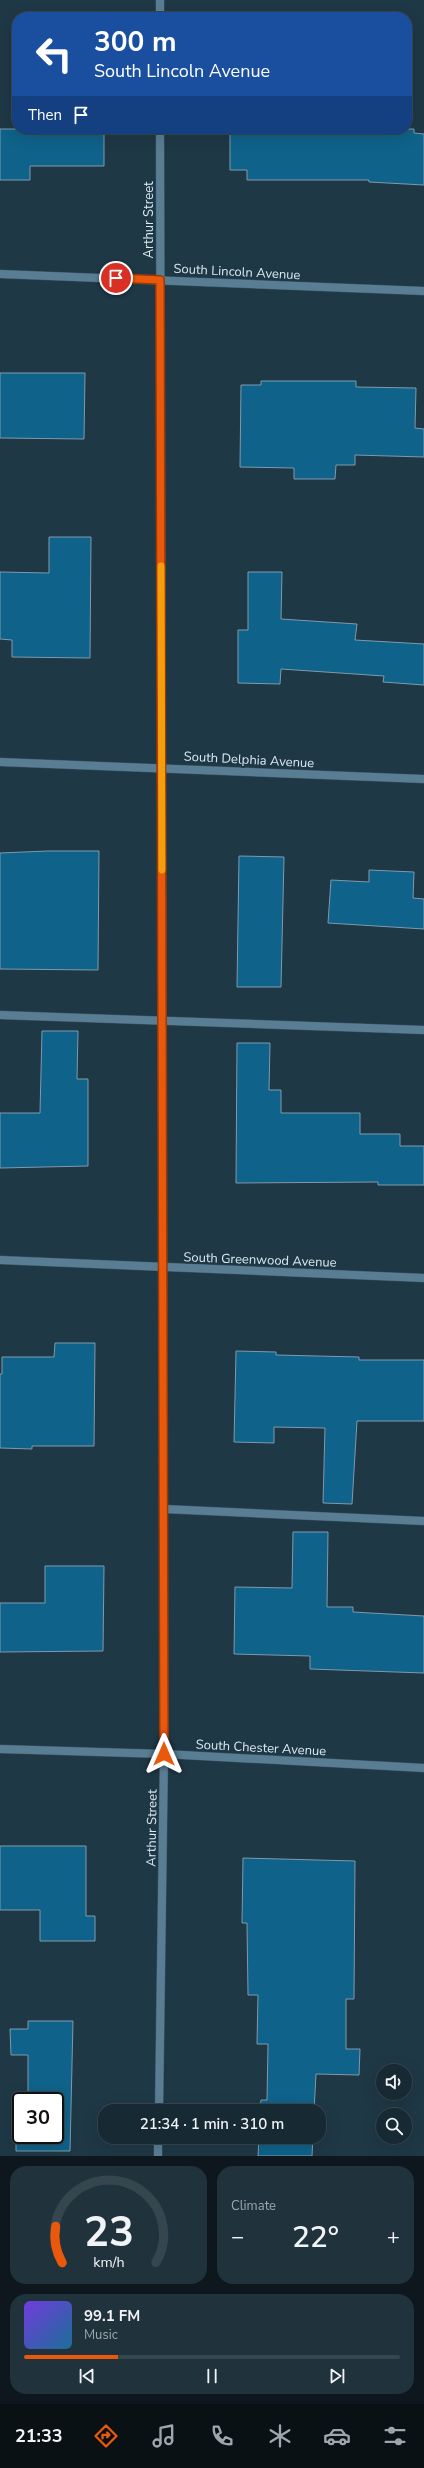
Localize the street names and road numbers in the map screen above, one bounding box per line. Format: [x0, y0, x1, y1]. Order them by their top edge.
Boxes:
street label: Arthur Street [140, 181, 158, 259]
street label: South Lincoln Avenue [173, 260, 301, 284]
street label: South Delphia Avenue [183, 748, 315, 772]
street label: South Greenwood Avenue [183, 1248, 337, 1272]
street label: South Chester Avenue [195, 1736, 327, 1760]
street label: Arthur Street [142, 1789, 162, 1867]

